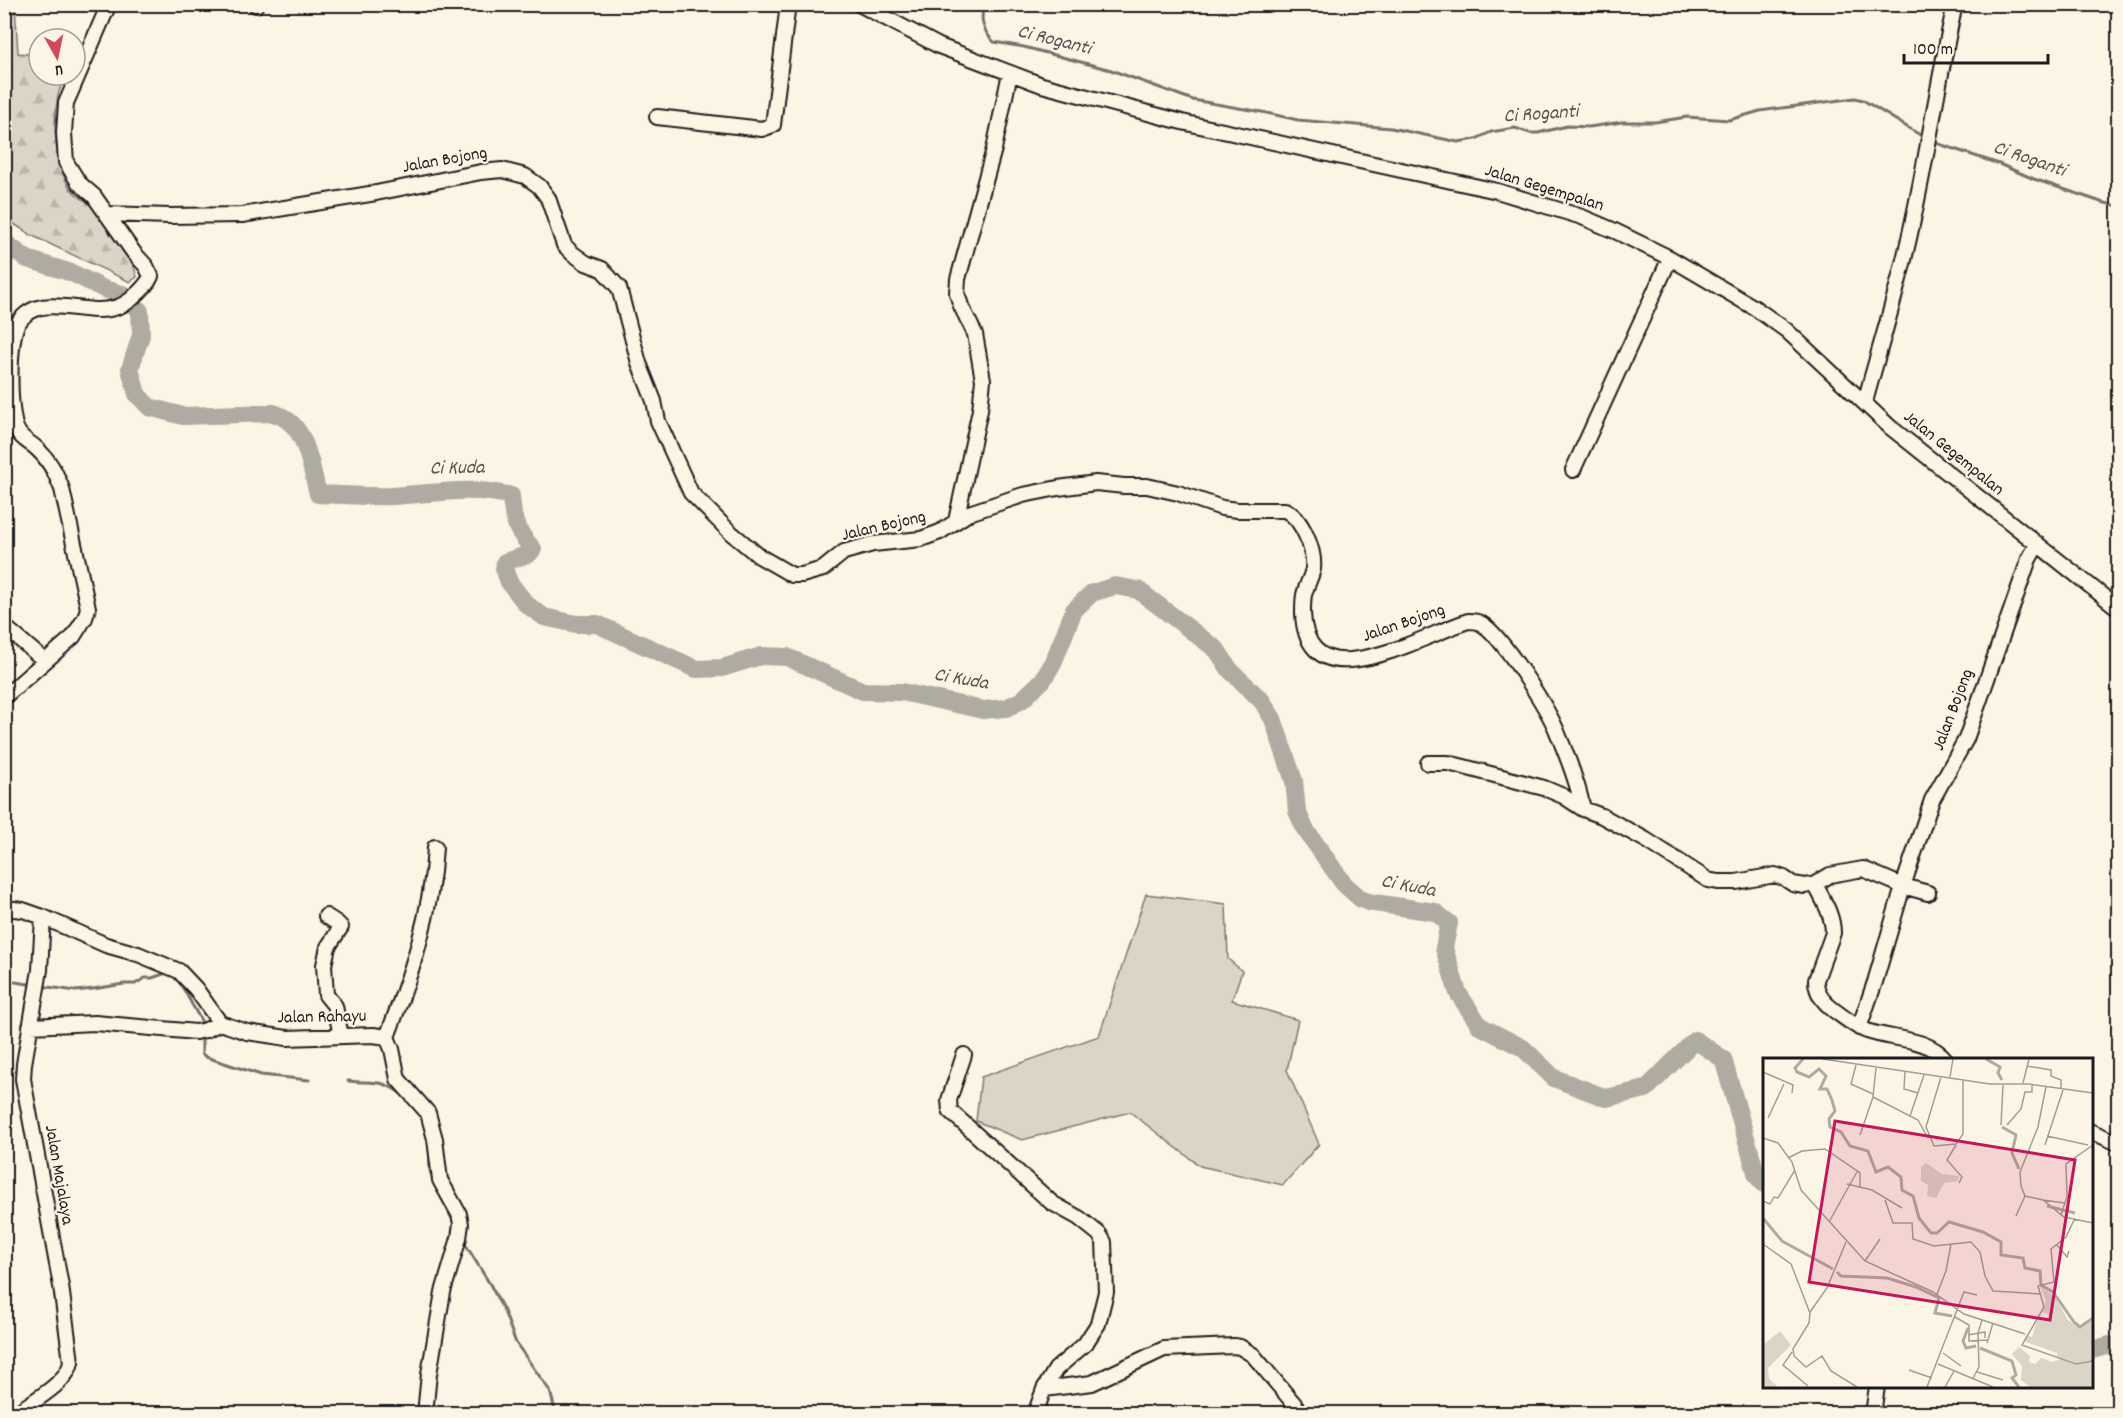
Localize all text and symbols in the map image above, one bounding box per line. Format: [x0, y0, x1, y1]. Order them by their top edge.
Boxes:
water label: Ci Roganti [1014, 18, 1097, 64]
north arrow [27, 27, 87, 87]
scale bar [1904, 27, 2048, 65]
text: 100 m [1913, 38, 1953, 63]
text: U [53, 57, 65, 81]
water label: Ci Roganti [1503, 98, 1583, 132]
water label: Ci Roganti [1989, 135, 2072, 187]
street label: Jalan Bojong [401, 141, 489, 181]
street label: Jalan Gegempalan [1481, 159, 1607, 219]
street label: Jalan Gegempalan [1897, 406, 2009, 502]
water label: Ci Kuda [429, 454, 486, 483]
street label: Jalan Bojong [839, 505, 929, 549]
street label: Jalan Bojong [1359, 598, 1449, 650]
water label: Ci Kuda [932, 661, 992, 699]
street label: Jalan Bojong [1927, 665, 1981, 754]
water label: Ci Kuda [1378, 868, 1439, 906]
street label: Jalan Rahayu [277, 1005, 367, 1031]
inset map [1763, 1058, 2093, 1388]
street label: Jalan Majalaya [37, 1123, 79, 1227]

